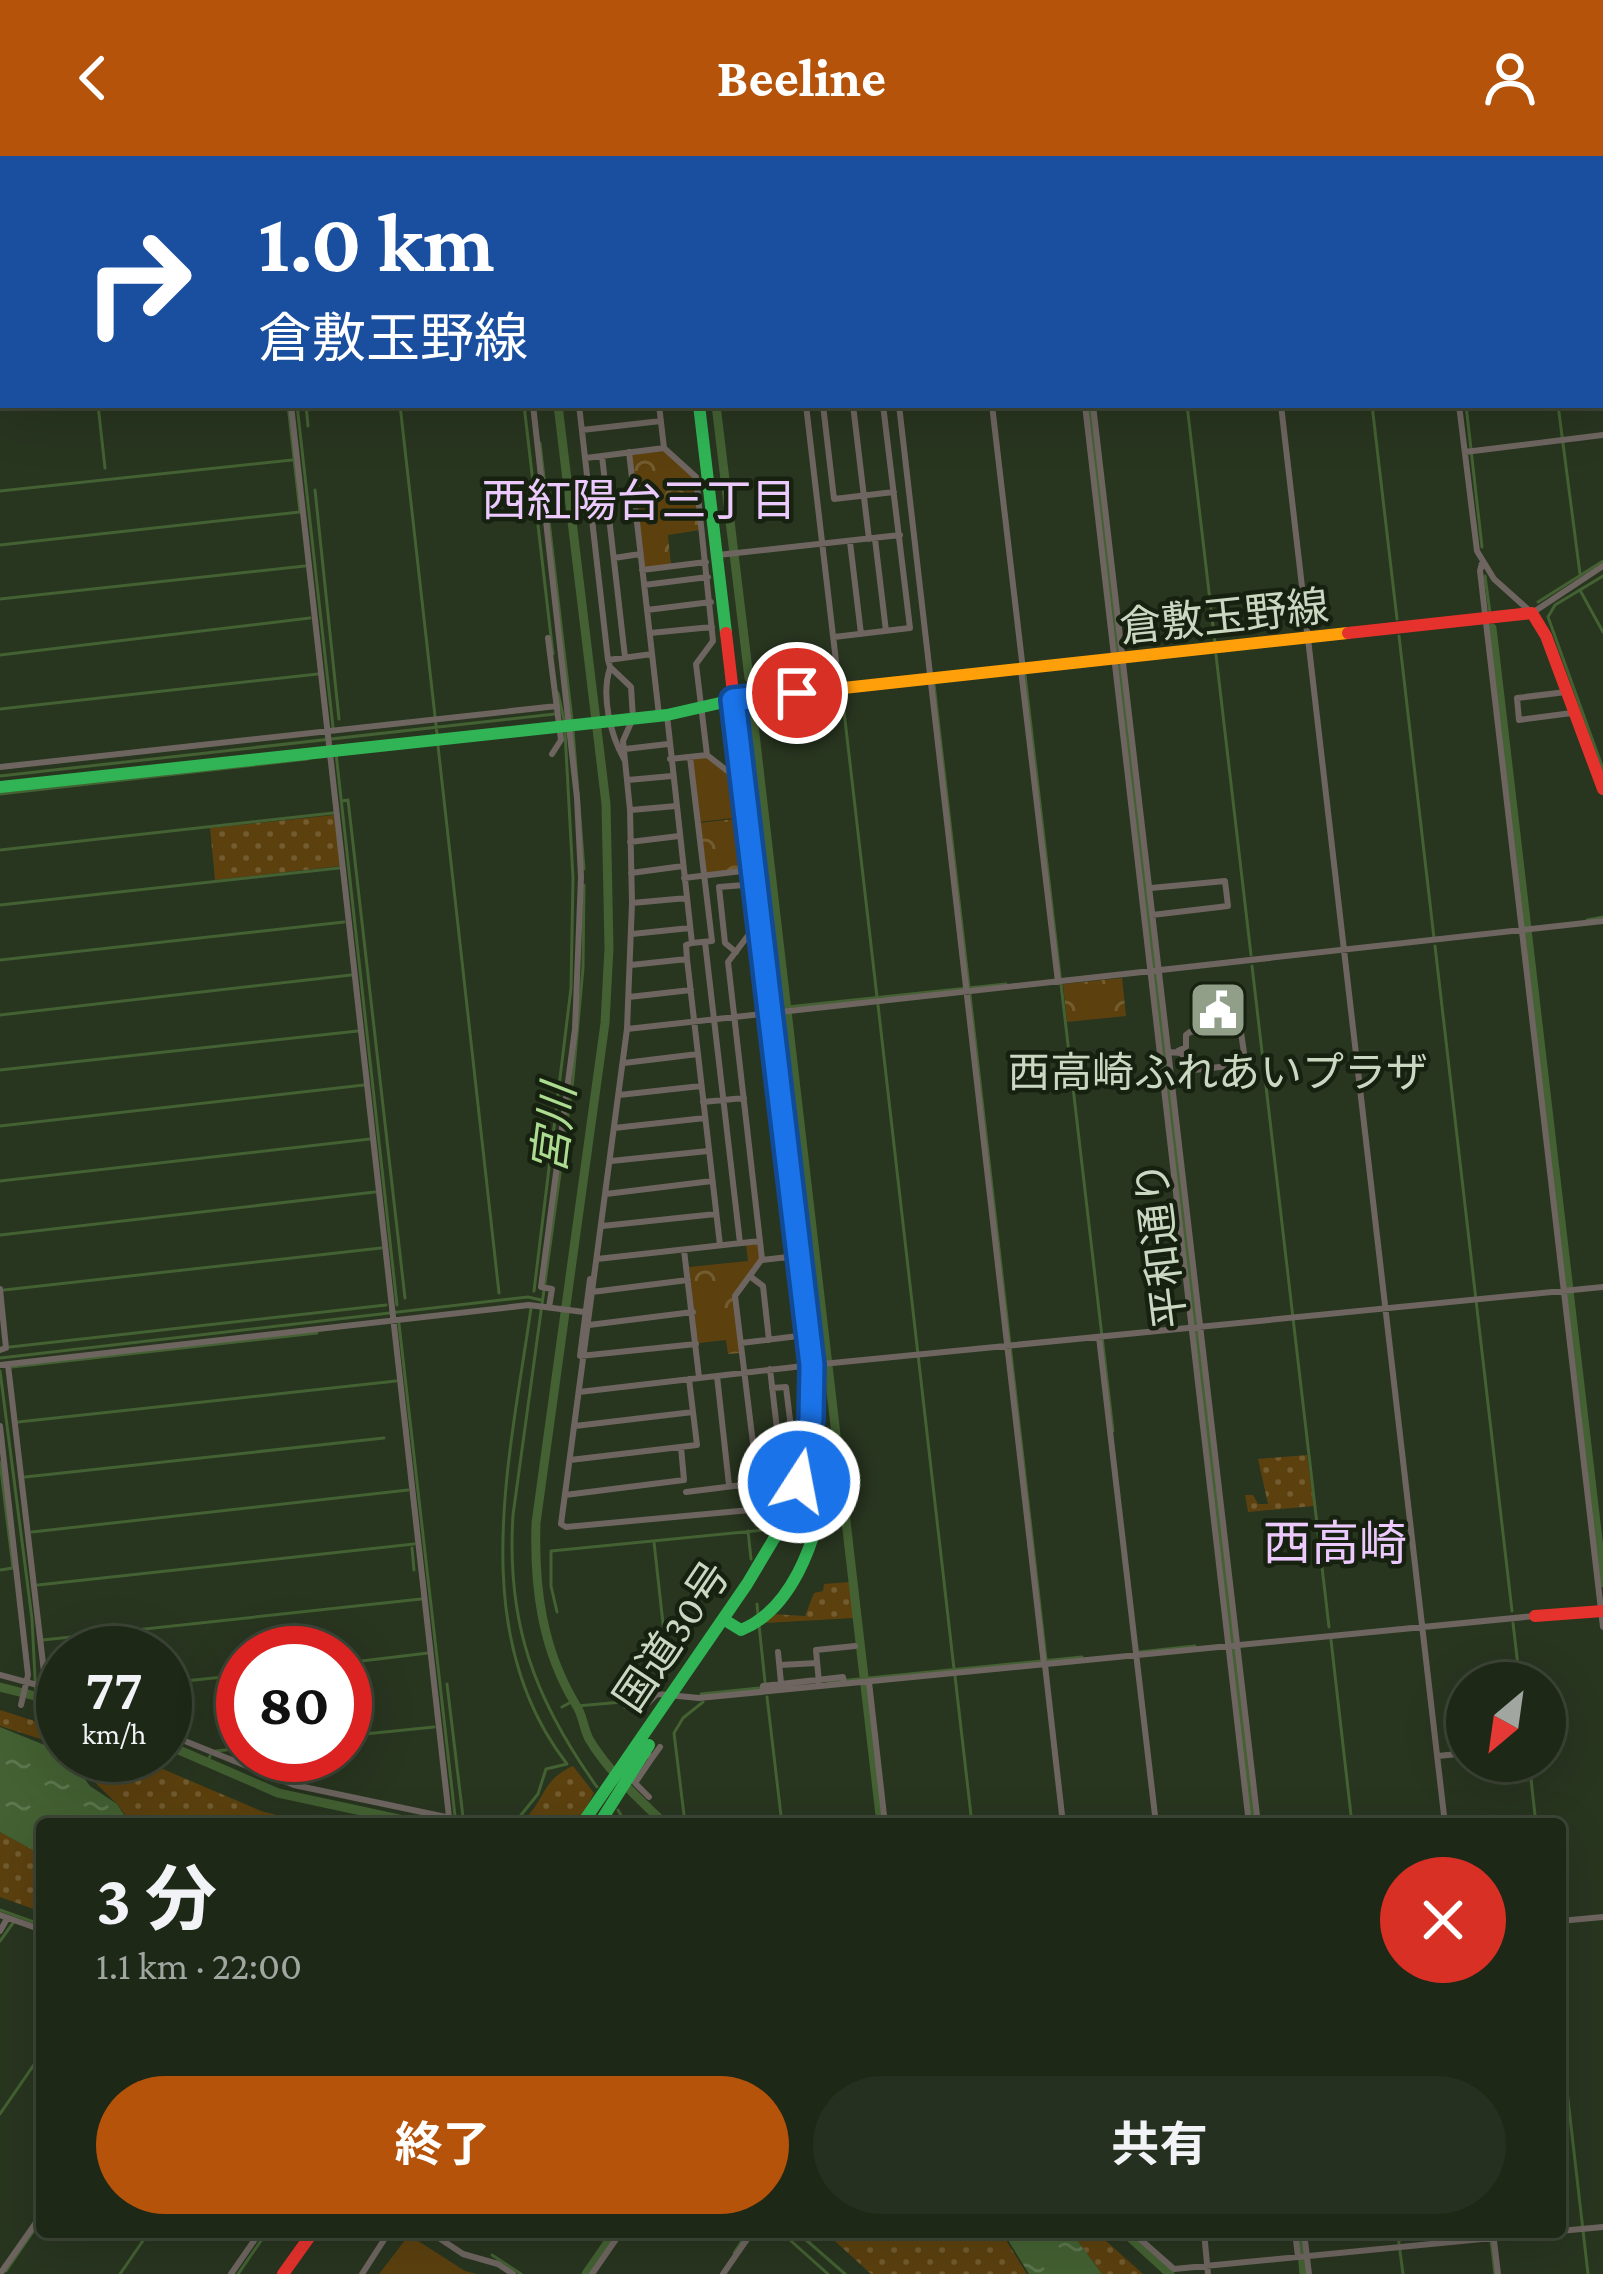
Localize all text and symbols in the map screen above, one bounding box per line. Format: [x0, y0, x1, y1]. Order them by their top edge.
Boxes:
icon: back [60, 45, 126, 111]
icon: person [1477, 45, 1543, 111]
text: Beeline [717, 48, 886, 108]
text: 1.0 km [258, 196, 495, 289]
icon: right [60, 204, 216, 360]
text: 倉敷玉野線 [258, 309, 528, 369]
district label: 西紅陽台三丁目 [481, 476, 797, 526]
street label: 倉敷玉野線 [1117, 582, 1331, 651]
pin [746, 642, 848, 744]
icon: arrive [764, 660, 830, 726]
public building icon: 西高崎ふれあいプラザ [1187, 979, 1249, 1041]
place label: 西高崎ふれあいプラザ [1008, 1049, 1428, 1096]
water label: 宮川 [524, 1077, 585, 1177]
street label: 平和通り [1127, 1159, 1194, 1331]
position arrow [736, 1419, 862, 1545]
district label: 西高崎 [1263, 1517, 1407, 1570]
street label: 国道30号 [604, 1553, 738, 1720]
speed limit sign: 80 [216, 1626, 372, 1782]
text: 77 [85, 1655, 143, 1722]
north arrow [1446, 1662, 1566, 1782]
map controls [1446, 1662, 1566, 1782]
text: km/h [82, 1717, 146, 1750]
button: close [1380, 1857, 1506, 1983]
text: 3 分 [96, 1859, 217, 1939]
text: 1.1 km · 22:00 [96, 1944, 302, 1987]
button: 終了 [96, 2076, 789, 2214]
button: 共有 [813, 2076, 1506, 2214]

